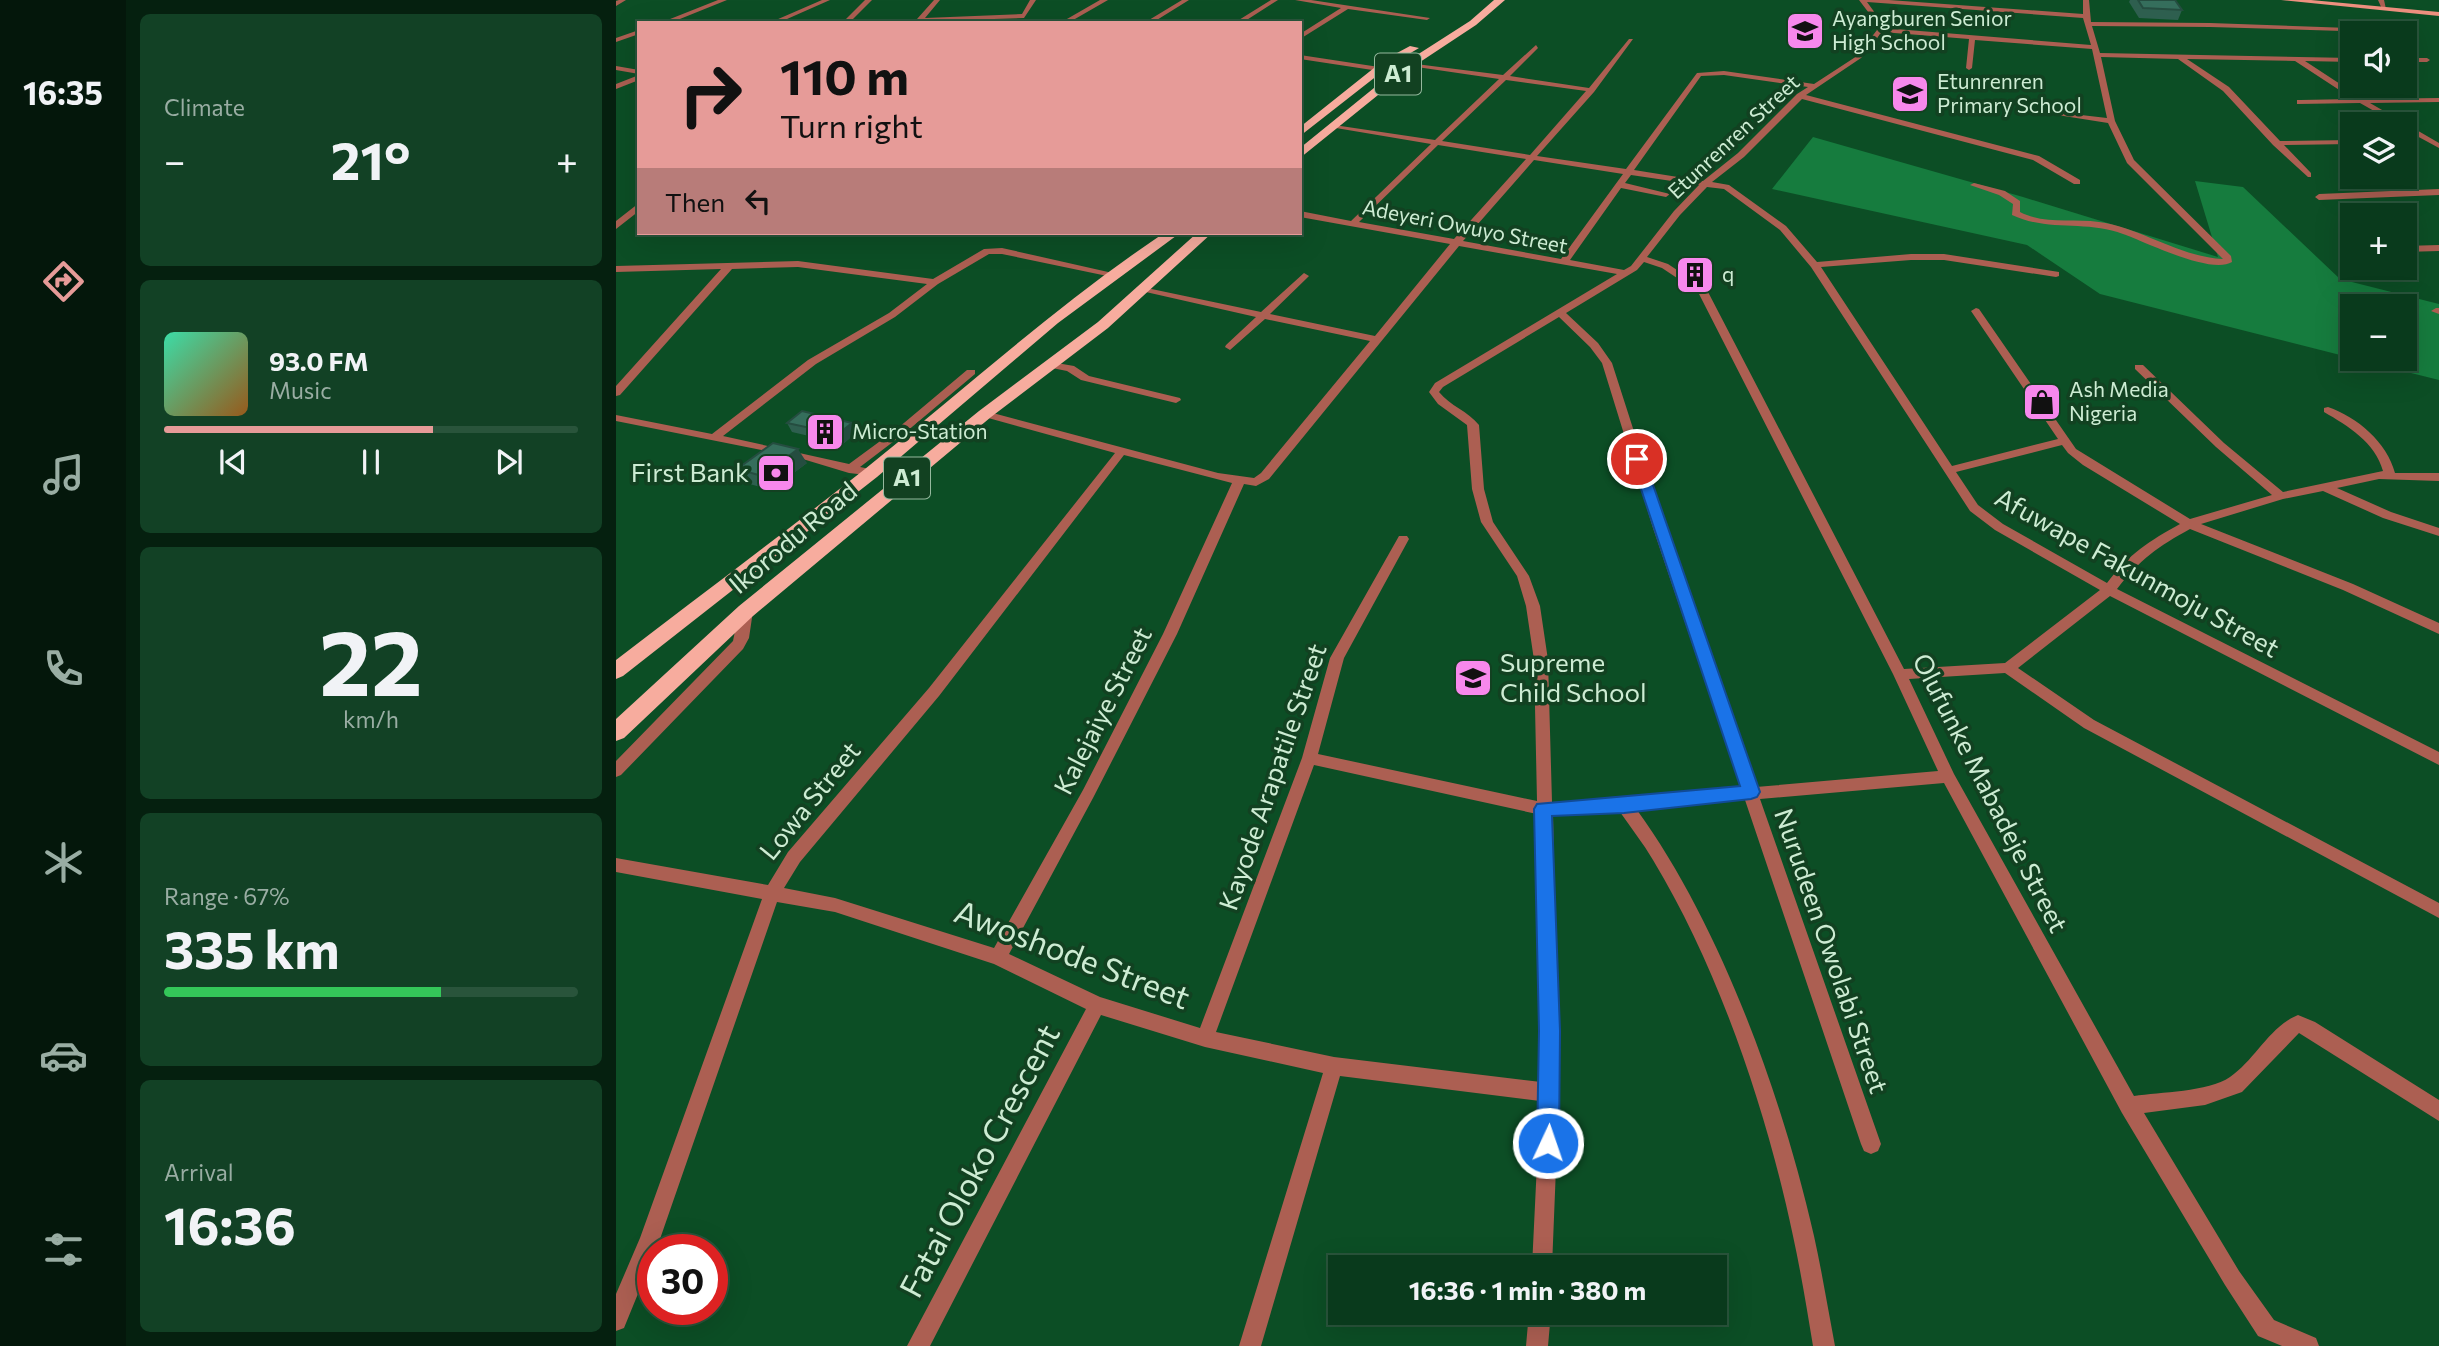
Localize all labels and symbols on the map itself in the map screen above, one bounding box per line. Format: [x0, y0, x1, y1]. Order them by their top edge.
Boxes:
place label: Ayangburen Senior High School [1832, 5, 2012, 54]
school or university icon: Ayangburen Senior High School [1784, 10, 1826, 52]
road number: A1 [1375, 54, 1421, 94]
place label: Etunrenren Primary School [1937, 68, 2082, 117]
street label: Etunrenren Street [1662, 69, 1804, 203]
school or university icon: Etunrenren Primary School [1889, 73, 1931, 115]
street label: Adeyeri Owuyo Street [1361, 193, 1570, 258]
building icon: q [1674, 254, 1716, 296]
place label: q [1722, 261, 1734, 286]
place label: Ash Media Nigeria [2069, 376, 2169, 425]
shop icon: Ash Media Nigeria [2021, 381, 2063, 423]
building icon: Micro-Station [804, 411, 846, 453]
place label: Micro-Station [852, 418, 988, 443]
pin [1607, 429, 1667, 489]
bank icon: First Bank [755, 452, 797, 494]
place label: First Bank [631, 456, 749, 487]
road number: A1 [884, 458, 930, 499]
street label: Ikorodu Road [722, 475, 862, 599]
street label: Afuwape Fakunmoju Street [1990, 481, 2285, 663]
street label: Kalejaiye Street [1046, 622, 1157, 799]
street label: Kayode Arapatile Street [1211, 639, 1332, 914]
place label: Supreme Child School [1500, 646, 1647, 707]
street label: Olufunke Mabadeje Street [1907, 648, 2075, 937]
school or university icon: Supreme Child School [1452, 657, 1494, 699]
street label: Lowa Street [752, 735, 866, 865]
street label: Nurudeen Owolabi Street [1769, 804, 1896, 1097]
street label: Awoshode Street [949, 890, 1196, 1016]
street label: Fatai Oloko Crescent [889, 1017, 1067, 1304]
position arrow [1511, 1106, 1585, 1180]
speed limit sign: 30 [637, 1234, 728, 1325]

